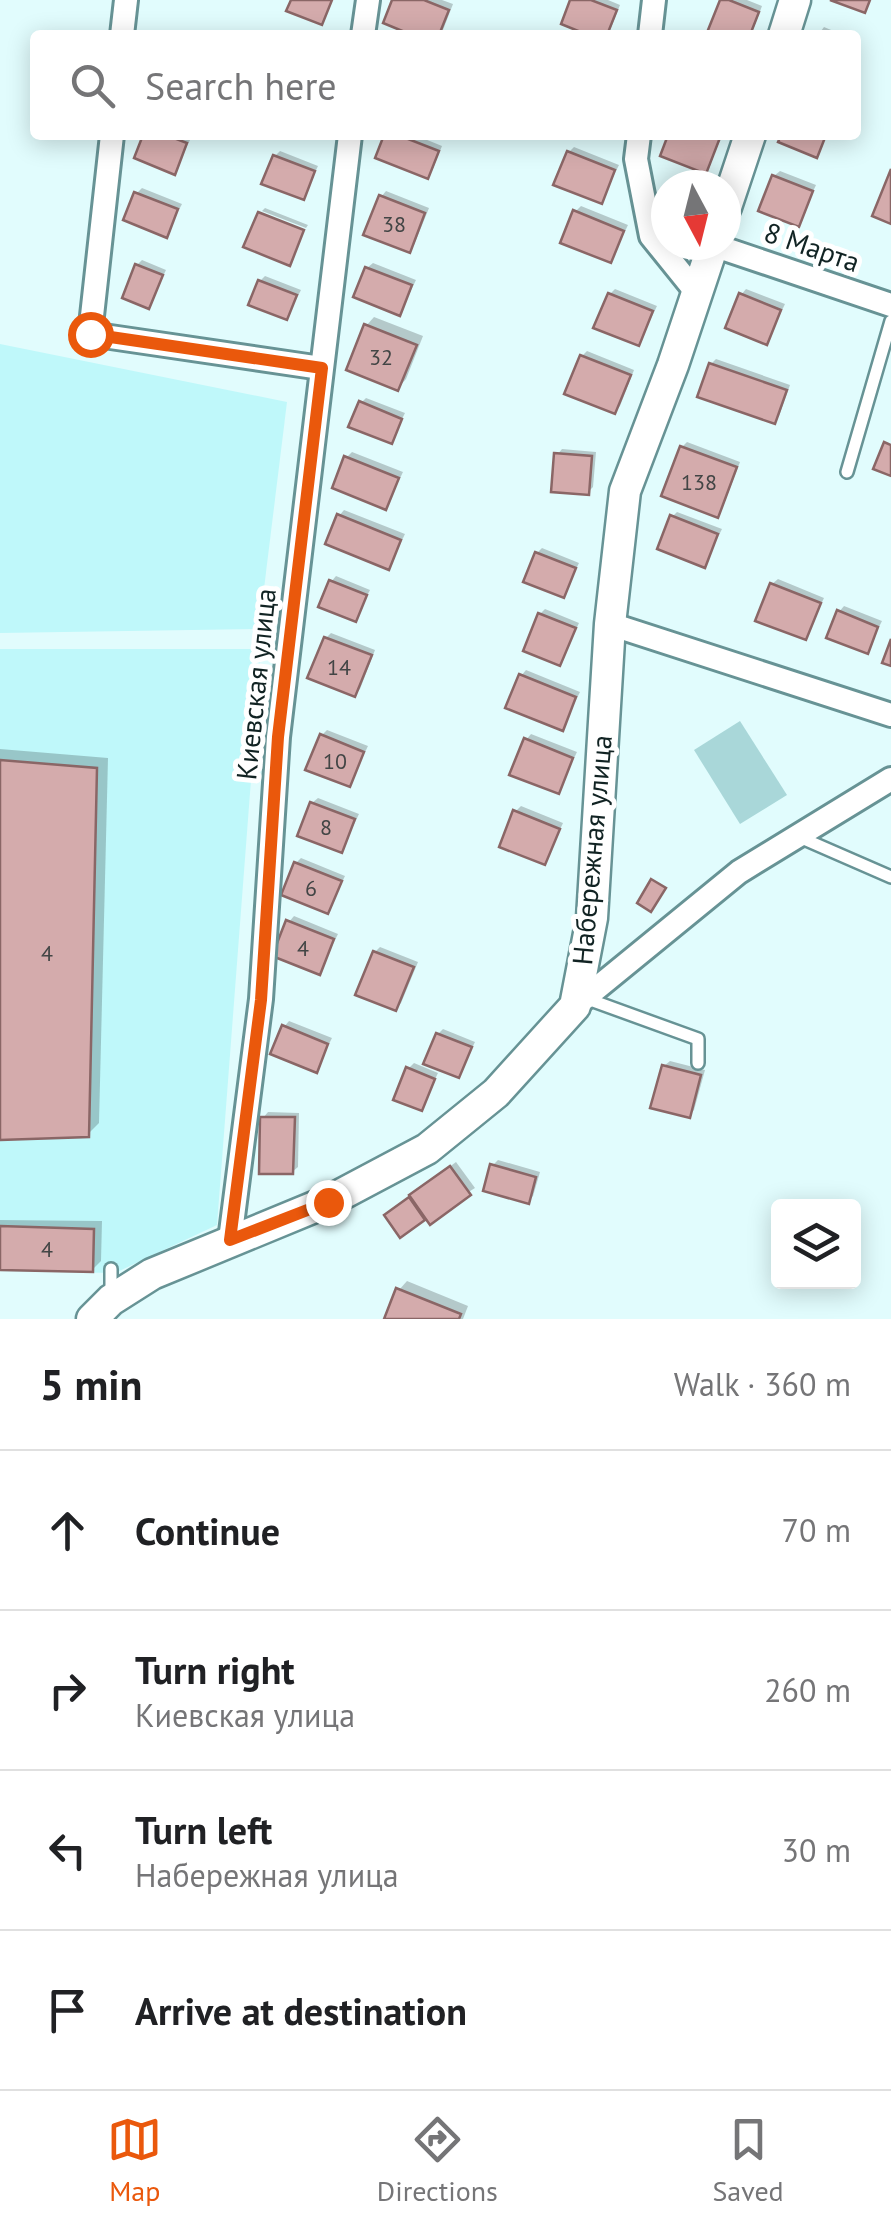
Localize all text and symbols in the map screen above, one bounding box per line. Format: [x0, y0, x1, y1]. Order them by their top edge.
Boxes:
search box [30, 30, 861, 140]
icon: search [65, 58, 120, 113]
text: Search here [145, 61, 337, 110]
north arrow [651, 170, 741, 260]
house number: 38 [382, 210, 406, 238]
street label: 8 Марта [760, 213, 865, 280]
route start [68, 312, 114, 358]
house number: 32 [369, 343, 393, 371]
house number: 138 [681, 468, 717, 496]
street label: Киевская улица [227, 586, 284, 782]
house number: 14 [327, 653, 351, 681]
street label: Набережная улица [563, 733, 620, 966]
house number: 10 [323, 747, 347, 775]
house number: 8 [320, 813, 332, 841]
house number: 6 [305, 874, 317, 902]
house number: 4 [297, 934, 309, 962]
house number: 4 [41, 939, 53, 967]
route end [306, 1180, 352, 1226]
map controls [771, 1199, 861, 1289]
button: layers [771, 1199, 861, 1289]
house number: 4 [41, 1235, 53, 1263]
text: 5 min [40, 1357, 142, 1412]
text: Walk · 360 m [674, 1363, 851, 1405]
icon: ahead [40, 1503, 95, 1558]
text: Continue [135, 1506, 280, 1555]
text: 70 m [782, 1509, 851, 1551]
text: Turn right [135, 1645, 295, 1694]
icon: right [40, 1663, 95, 1718]
text: 260 m [764, 1669, 851, 1711]
text: Киевская улица [135, 1694, 355, 1736]
text: Turn left [135, 1805, 272, 1854]
icon: left [40, 1823, 95, 1878]
text: 30 m [782, 1829, 851, 1871]
text: Набережная улица [135, 1854, 399, 1896]
icon: arrive [40, 1983, 95, 2038]
text: Arrive at destination [135, 1986, 467, 2035]
tab: Map [107, 2112, 162, 2209]
tab: Directions [377, 2112, 498, 2209]
tab: Saved [712, 2112, 784, 2209]

